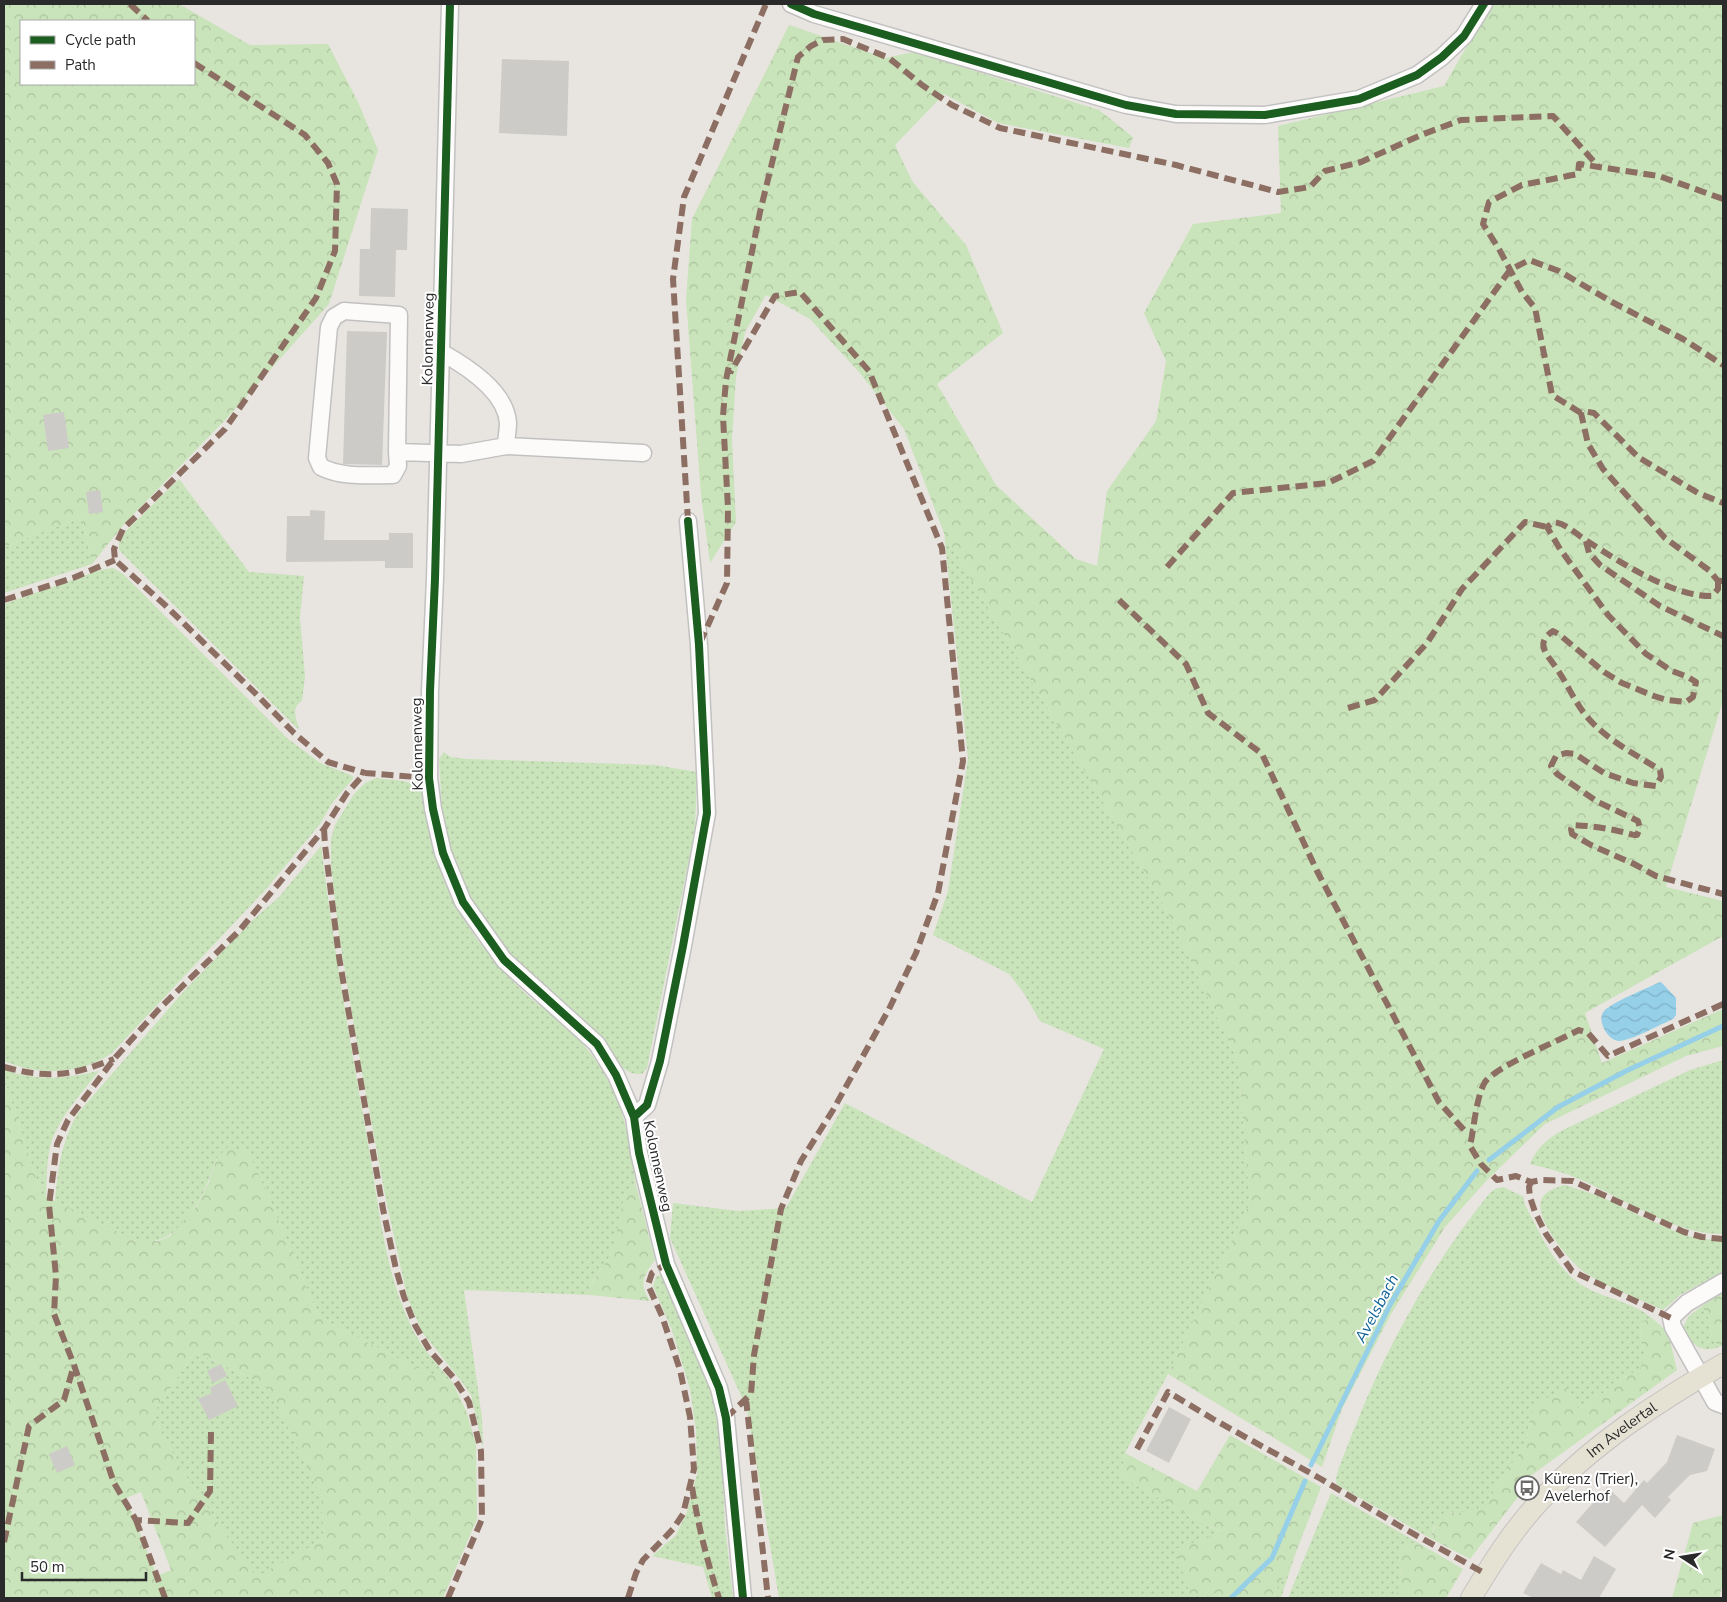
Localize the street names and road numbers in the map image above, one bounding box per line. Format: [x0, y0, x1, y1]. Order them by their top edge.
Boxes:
street label: Kolonnenweg [417, 292, 439, 386]
street label: Kolonnenweg [406, 697, 428, 791]
street label: Kolonnenweg [639, 1118, 677, 1214]
street label: Im Avelertal [1582, 1397, 1661, 1462]

